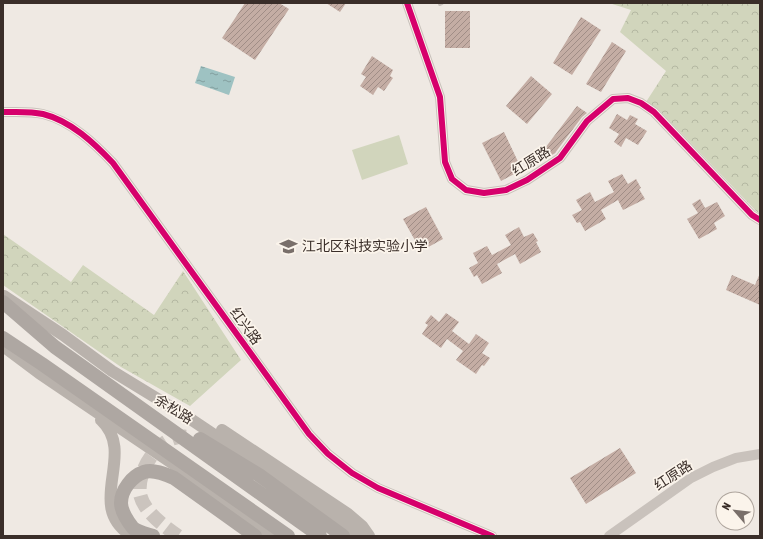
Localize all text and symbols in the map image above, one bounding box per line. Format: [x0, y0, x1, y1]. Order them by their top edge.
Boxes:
street label: 红原路 [509, 143, 553, 179]
school or university icon: 江北区科技实验小学 [279, 236, 299, 256]
place label: 江北区科技实验小学 [302, 238, 428, 254]
street label: 红兴路 [227, 304, 265, 348]
street label: 余松路 [152, 391, 196, 427]
street label: 红原路 [651, 457, 695, 493]
north arrow [715, 491, 755, 531]
text: N [719, 501, 733, 512]

